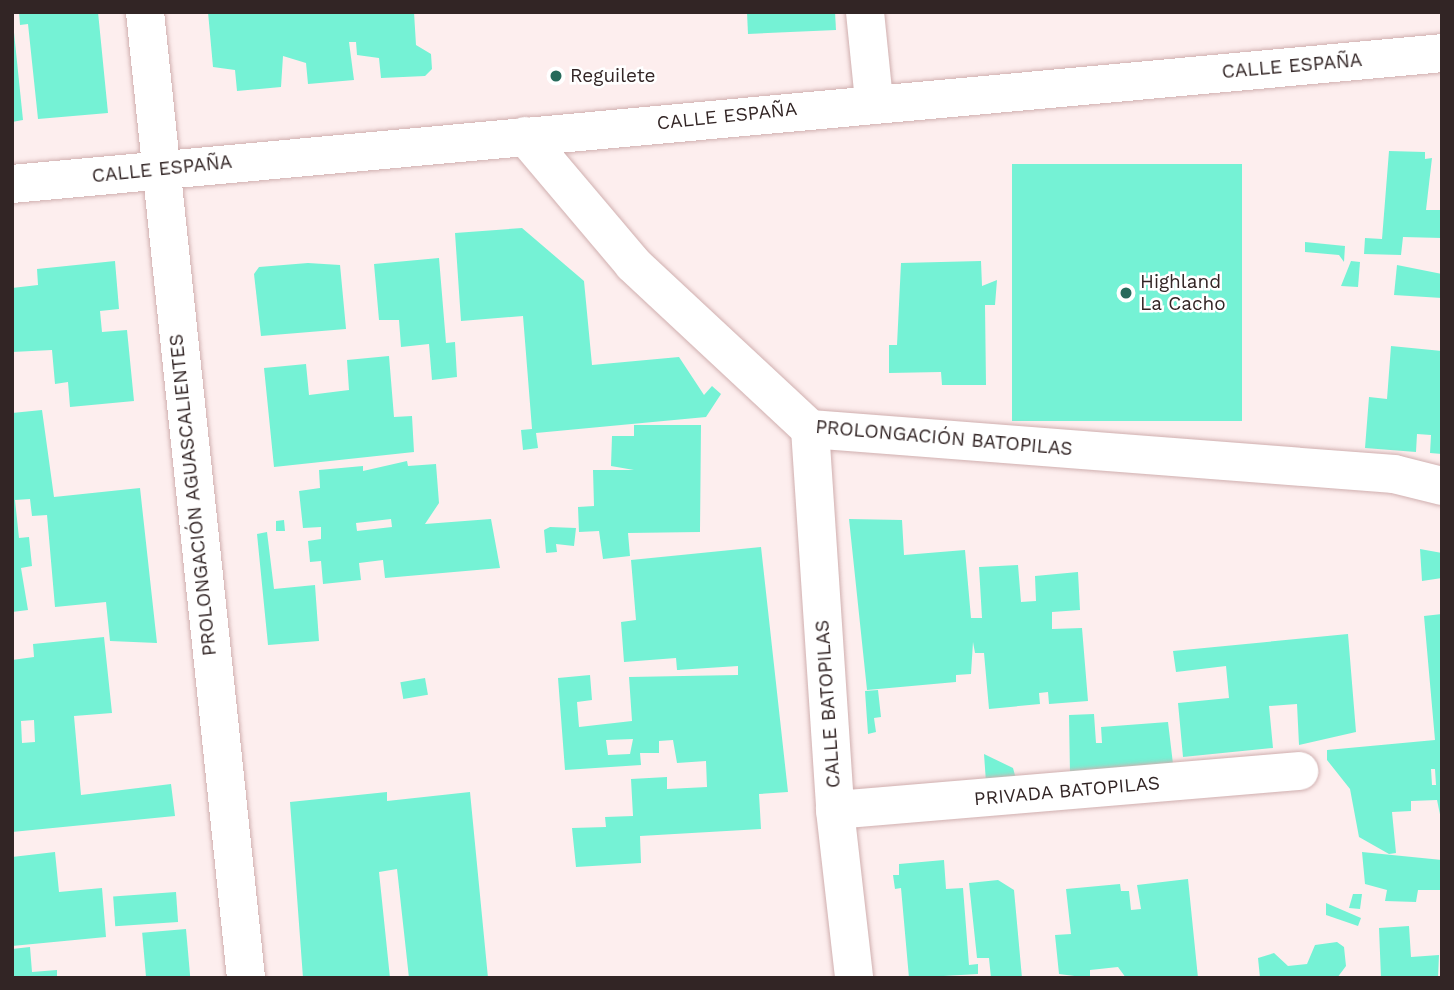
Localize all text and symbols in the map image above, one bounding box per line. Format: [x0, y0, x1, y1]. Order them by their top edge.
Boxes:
street label: CALLE ESPAÑA [1221, 49, 1363, 83]
place label: Reguilete [570, 65, 656, 87]
marker: Reguilete [548, 68, 564, 84]
street label: CALLE ESPAÑA [656, 97, 798, 135]
street label: CALLE ESPAÑA [91, 150, 233, 188]
place label: Highland La Cacho [1140, 271, 1226, 315]
marker: Highland La Cacho [1118, 285, 1134, 301]
street label: PROLONGACIÓN AGUASCALIENTES [165, 332, 221, 658]
street label: PROLONGACIÓN BATOPILAS [814, 415, 1074, 461]
street label: CALLE BATOPILAS [811, 619, 845, 789]
street label: PRIVADA BATOPILAS [973, 771, 1161, 811]

